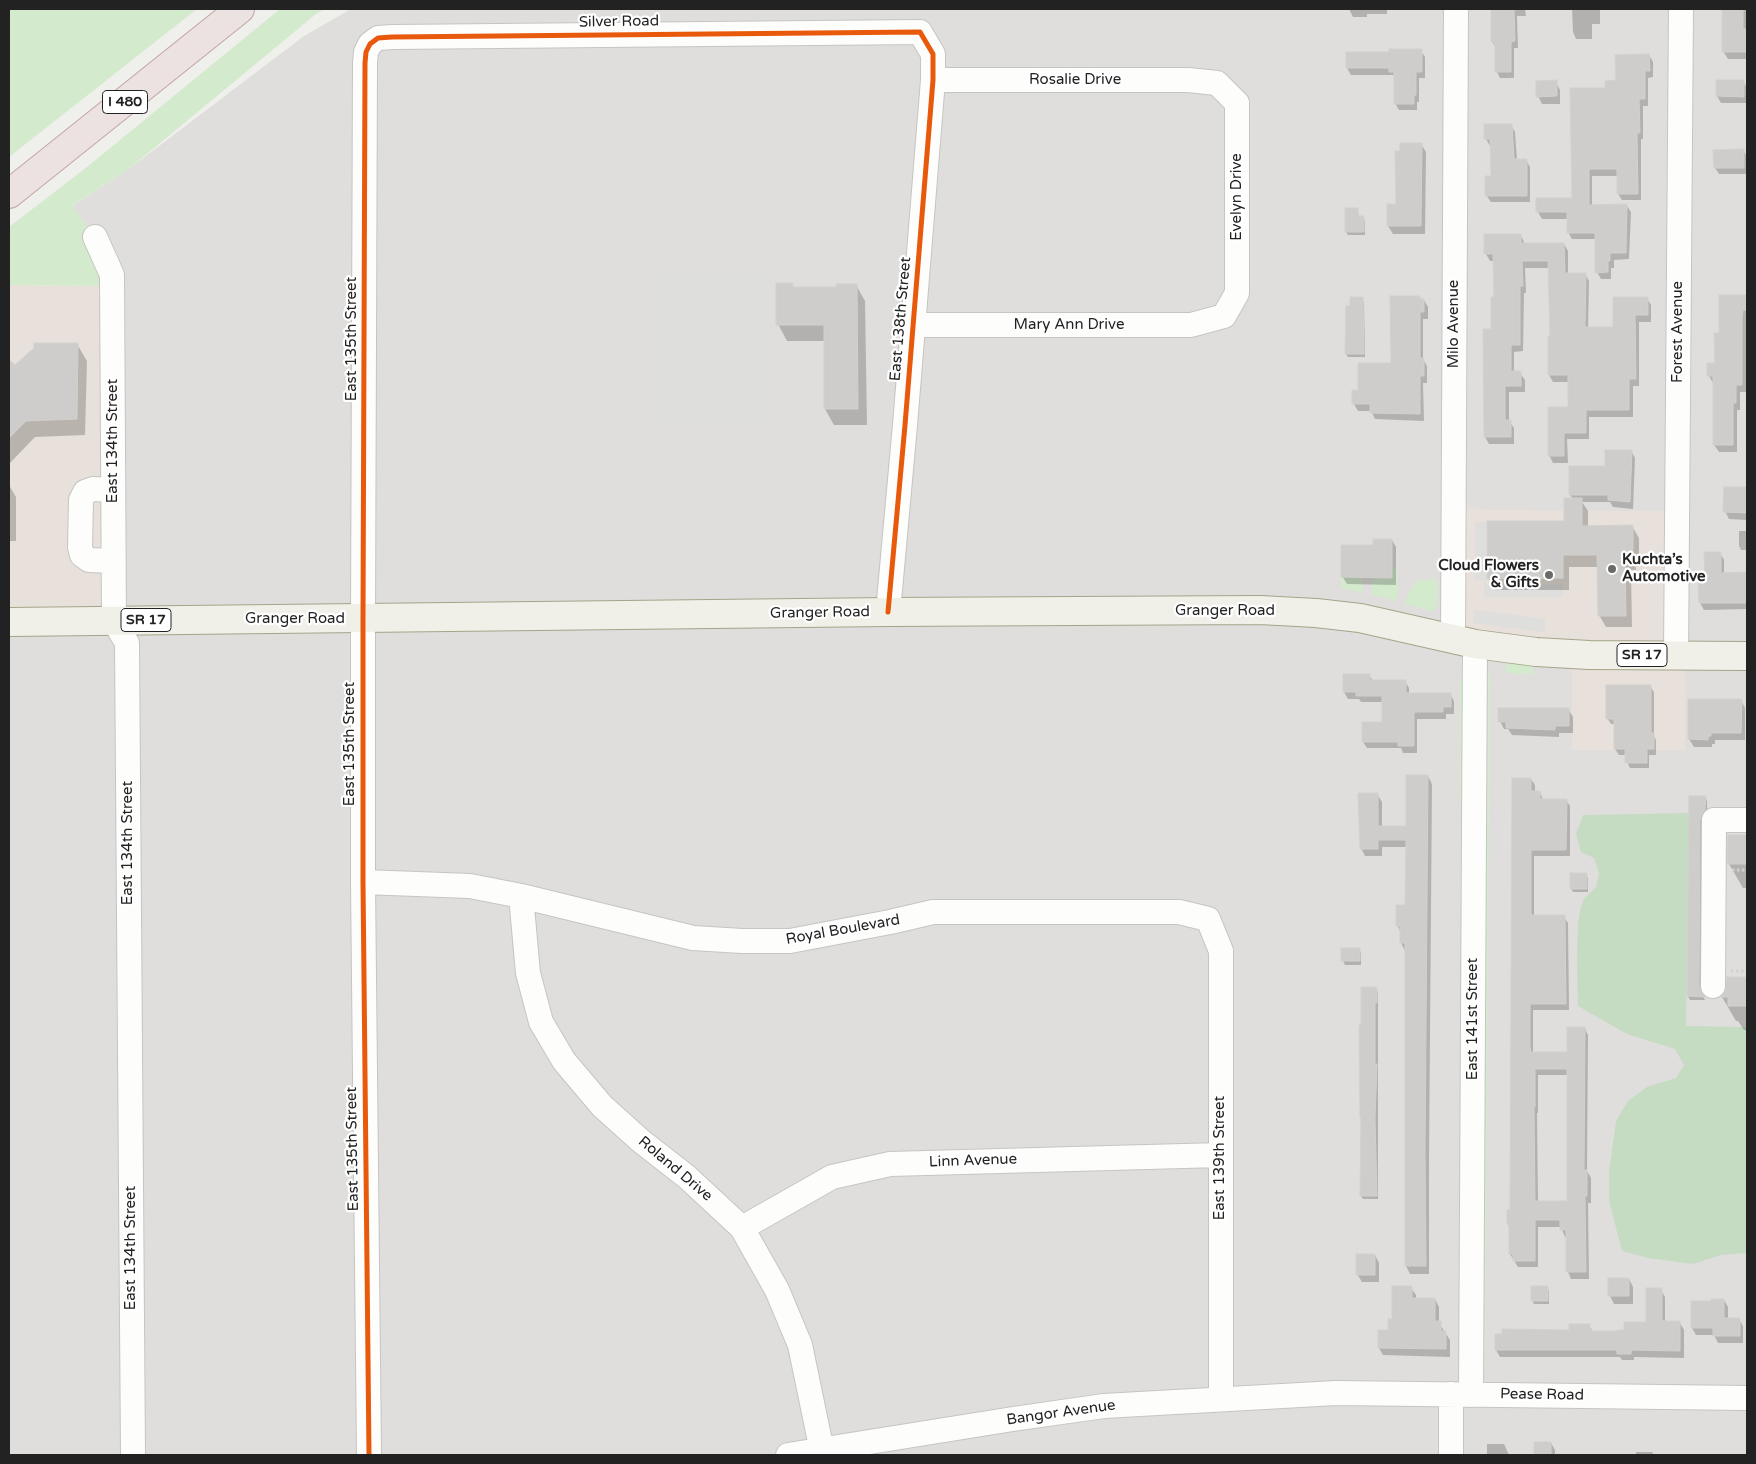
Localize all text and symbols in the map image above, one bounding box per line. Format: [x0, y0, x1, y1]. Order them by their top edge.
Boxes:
street label: Silver Road [579, 12, 659, 32]
street label: Rosalie Drive [1029, 71, 1121, 89]
road number: I 480 [102, 90, 148, 114]
street label: Evelyn Drive [1228, 153, 1246, 241]
street label: East 138th Street [887, 256, 915, 382]
street label: East 135th Street [343, 277, 361, 401]
street label: Milo Avenue [1445, 280, 1463, 368]
street label: Forest Avenue [1669, 281, 1687, 383]
street label: Mary Ann Drive [1014, 316, 1124, 334]
street label: East 134th Street [104, 379, 122, 503]
place label: Kuchta’s Automotive [1622, 551, 1705, 586]
place label: Cloud Flowers & Gifts [1438, 557, 1539, 592]
marker: Kuchta’s Automotive [1606, 563, 1618, 575]
marker: Cloud Flowers & Gifts [1543, 569, 1555, 581]
street label: Granger Road [1175, 602, 1275, 620]
street label: Granger Road [770, 603, 870, 623]
road number: SR 17 [121, 608, 171, 632]
street label: Granger Road [245, 610, 345, 628]
road number: SR 17 [1617, 644, 1667, 666]
street label: East 135th Street [341, 682, 359, 806]
street label: East 134th Street [119, 781, 137, 905]
street label: Royal Boulevard [784, 911, 902, 949]
street label: East 141st Street [1464, 958, 1482, 1080]
street label: East 135th Street [343, 1087, 363, 1211]
street label: East 139th Street [1211, 1096, 1229, 1220]
street label: Roland Drive [634, 1133, 716, 1205]
street label: Linn Avenue [929, 1150, 1017, 1172]
street label: East 134th Street [122, 1186, 140, 1310]
street label: Pease Road [1500, 1385, 1584, 1405]
street label: Bangor Avenue [1005, 1396, 1117, 1430]

